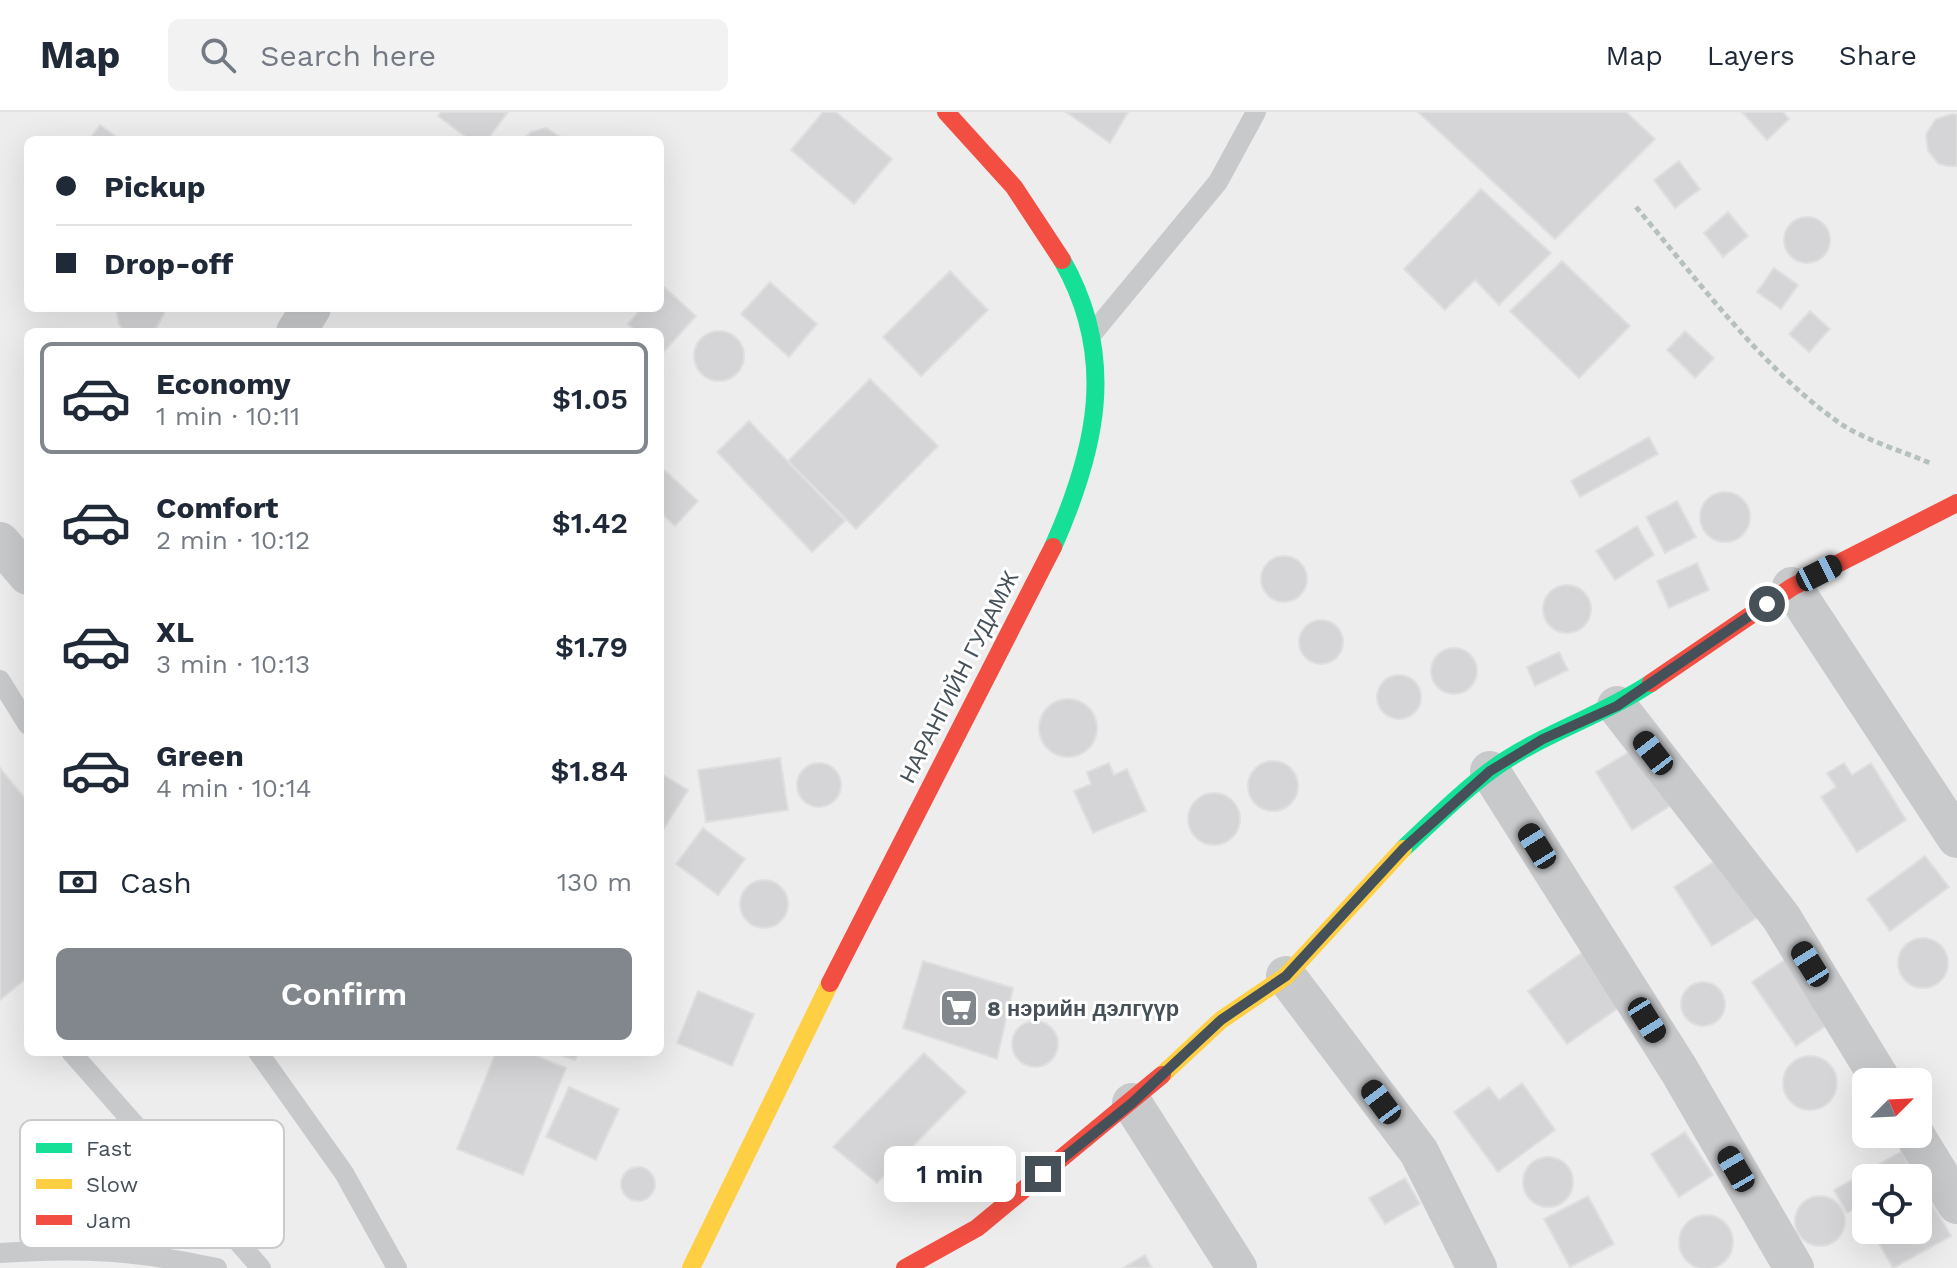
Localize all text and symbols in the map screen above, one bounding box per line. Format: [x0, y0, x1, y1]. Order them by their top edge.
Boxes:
search box [168, 19, 728, 91]
text: Map [40, 33, 120, 77]
icon: search [196, 33, 240, 77]
text: Search here [260, 38, 436, 73]
text: Map [1606, 39, 1663, 72]
text: Layers [1707, 39, 1795, 72]
text: Share [1839, 39, 1917, 72]
text: Pickup [104, 169, 206, 204]
text: Drop-off [104, 246, 233, 281]
icon: car [60, 362, 132, 434]
text: Economy [156, 366, 291, 401]
text: $1.05 [552, 381, 628, 416]
text: 1 min · 10:11 [156, 401, 300, 431]
icon: car [60, 486, 132, 558]
text: Comfort [156, 490, 278, 525]
text: $1.42 [552, 505, 628, 540]
text: 2 min · 10:12 [156, 525, 310, 555]
car [1792, 551, 1846, 595]
street label: НАРАНГИЙН ГУДАМЖ [895, 566, 1024, 787]
route start [1749, 586, 1785, 622]
icon: car [60, 610, 132, 682]
text: XL [156, 614, 194, 649]
text: $1.79 [555, 629, 628, 664]
text: 3 min · 10:13 [156, 649, 310, 679]
car [1629, 727, 1677, 779]
icon: car [60, 734, 132, 806]
text: Green [156, 738, 244, 773]
text: $1.84 [550, 753, 628, 788]
text: 4 min · 10:14 [156, 773, 312, 803]
car [1514, 819, 1560, 873]
icon: cash [56, 860, 100, 904]
text: Cash [120, 865, 192, 900]
text: 130 m [557, 867, 632, 897]
car [1787, 937, 1833, 991]
button: Confirm [56, 948, 632, 1040]
supermarket icon: 8 нэрийн дэлгүүр [938, 987, 980, 1029]
car [1624, 993, 1670, 1047]
place label: 8 нэрийн дэлгүүр [987, 996, 1179, 1021]
north arrow [1852, 1068, 1932, 1148]
map controls [1852, 1068, 1932, 1244]
car [1357, 1076, 1405, 1128]
legend [20, 1120, 284, 1248]
text: Fast [86, 1136, 132, 1161]
car [1714, 1142, 1758, 1196]
callout: 1 min [883, 1146, 1015, 1202]
route end [1025, 1156, 1061, 1192]
text: 1 min [917, 1159, 983, 1189]
button: locate [1852, 1164, 1932, 1244]
text: Slow [86, 1172, 138, 1197]
text: Jam [86, 1208, 131, 1233]

